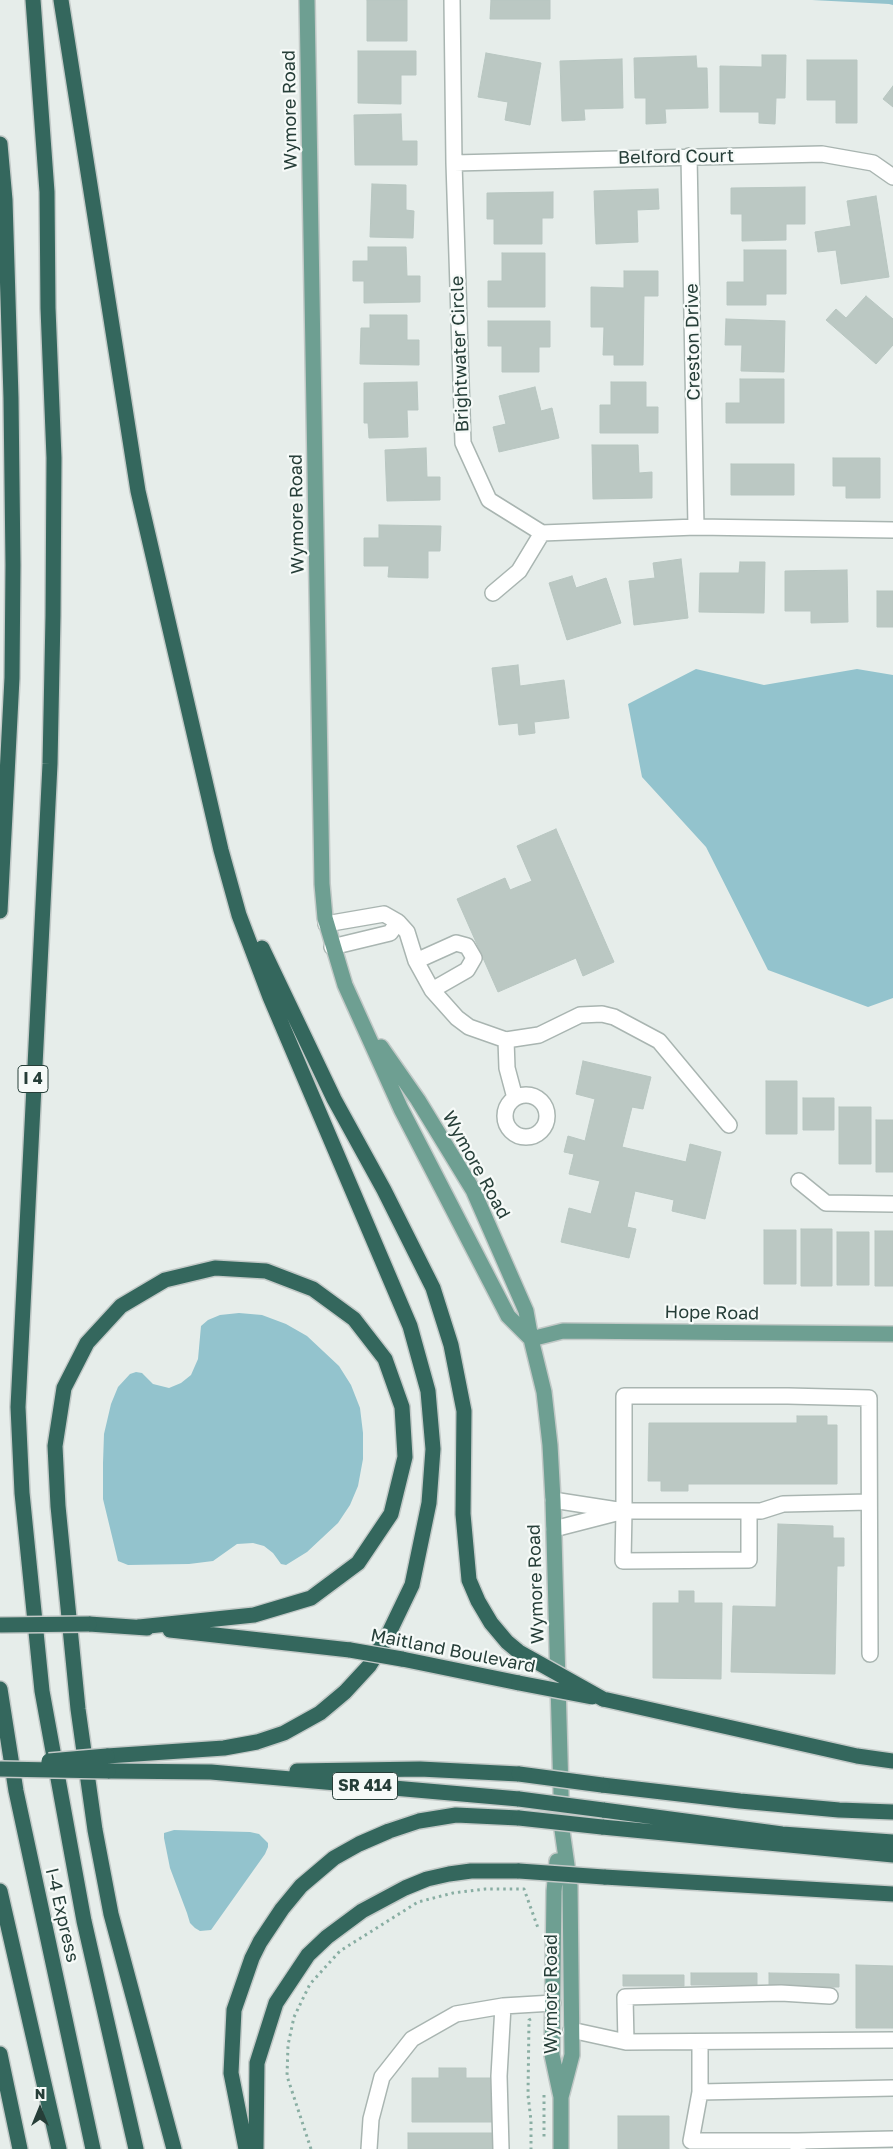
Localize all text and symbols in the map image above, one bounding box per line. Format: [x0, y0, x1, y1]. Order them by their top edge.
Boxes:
street label: Wymore Road [278, 50, 302, 170]
street label: Belford Court [618, 145, 734, 169]
street label: Brightwater Circle [446, 275, 474, 433]
street label: Creston Drive [681, 283, 705, 401]
street label: Wymore Road [285, 454, 309, 574]
road number: I 4 [18, 1066, 48, 1092]
street label: Wymore Road [437, 1107, 515, 1223]
street label: Hope Road [665, 1301, 759, 1325]
street label: Wymore Road [523, 1524, 549, 1644]
street label: Maitland Boulevard [369, 1624, 537, 1678]
road number: SR 414 [332, 1772, 398, 1800]
street label: I-4 Express [41, 1866, 83, 1964]
street label: Wymore Road [540, 1934, 562, 2054]
north arrow [15, 2084, 65, 2134]
text: N [35, 2085, 45, 2102]

